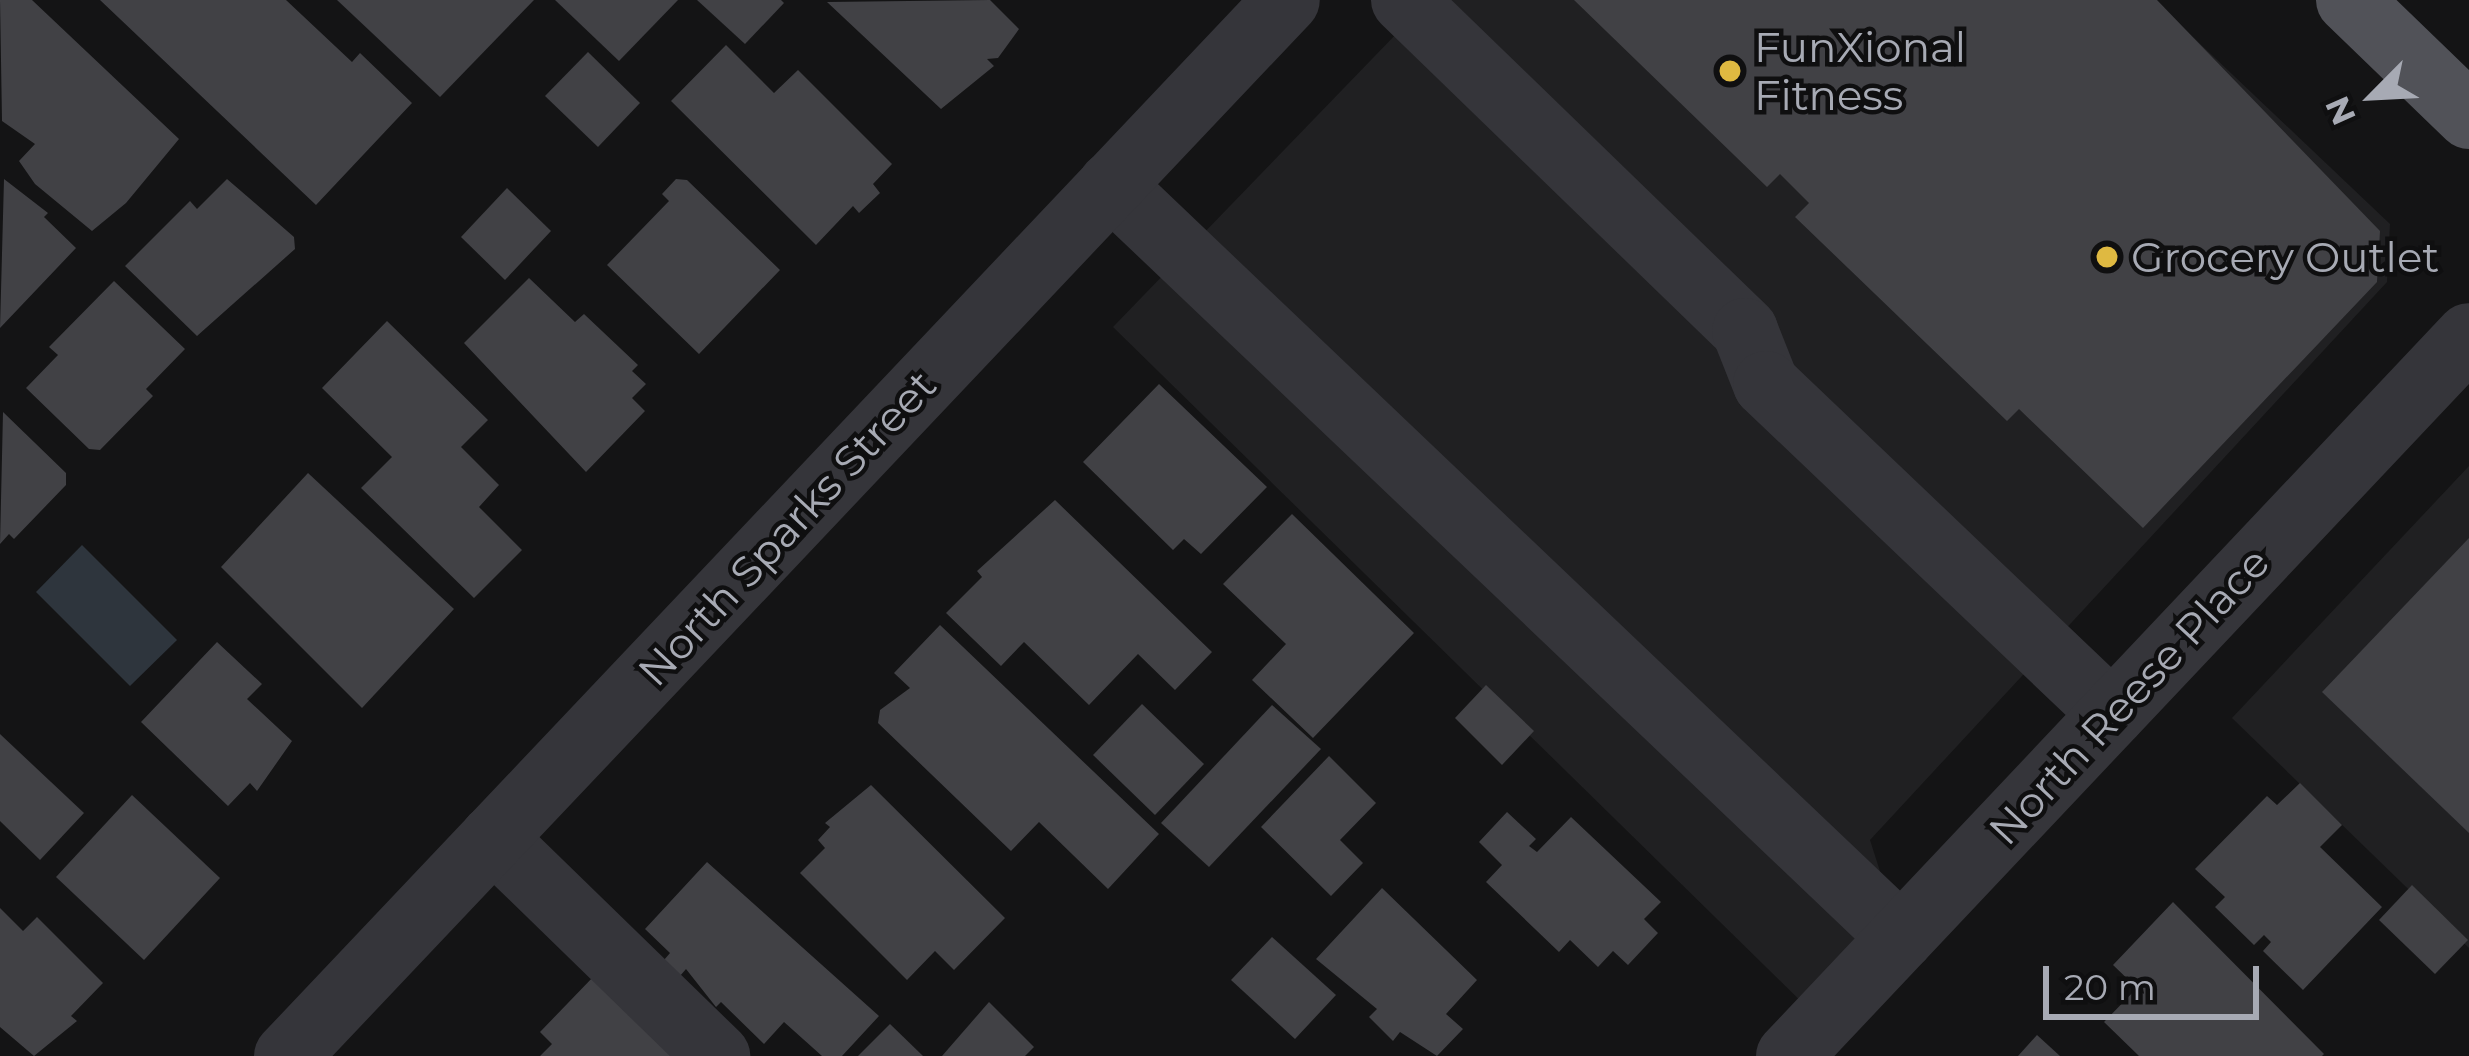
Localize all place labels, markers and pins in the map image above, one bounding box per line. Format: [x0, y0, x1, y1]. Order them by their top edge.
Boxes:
place label: FunXional Fitness [1754, 22, 1966, 120]
marker: FunXional Fitness [1717, 58, 1743, 84]
place label: Grocery Outlet [2131, 232, 2439, 282]
marker: Grocery Outlet [2094, 244, 2120, 270]

